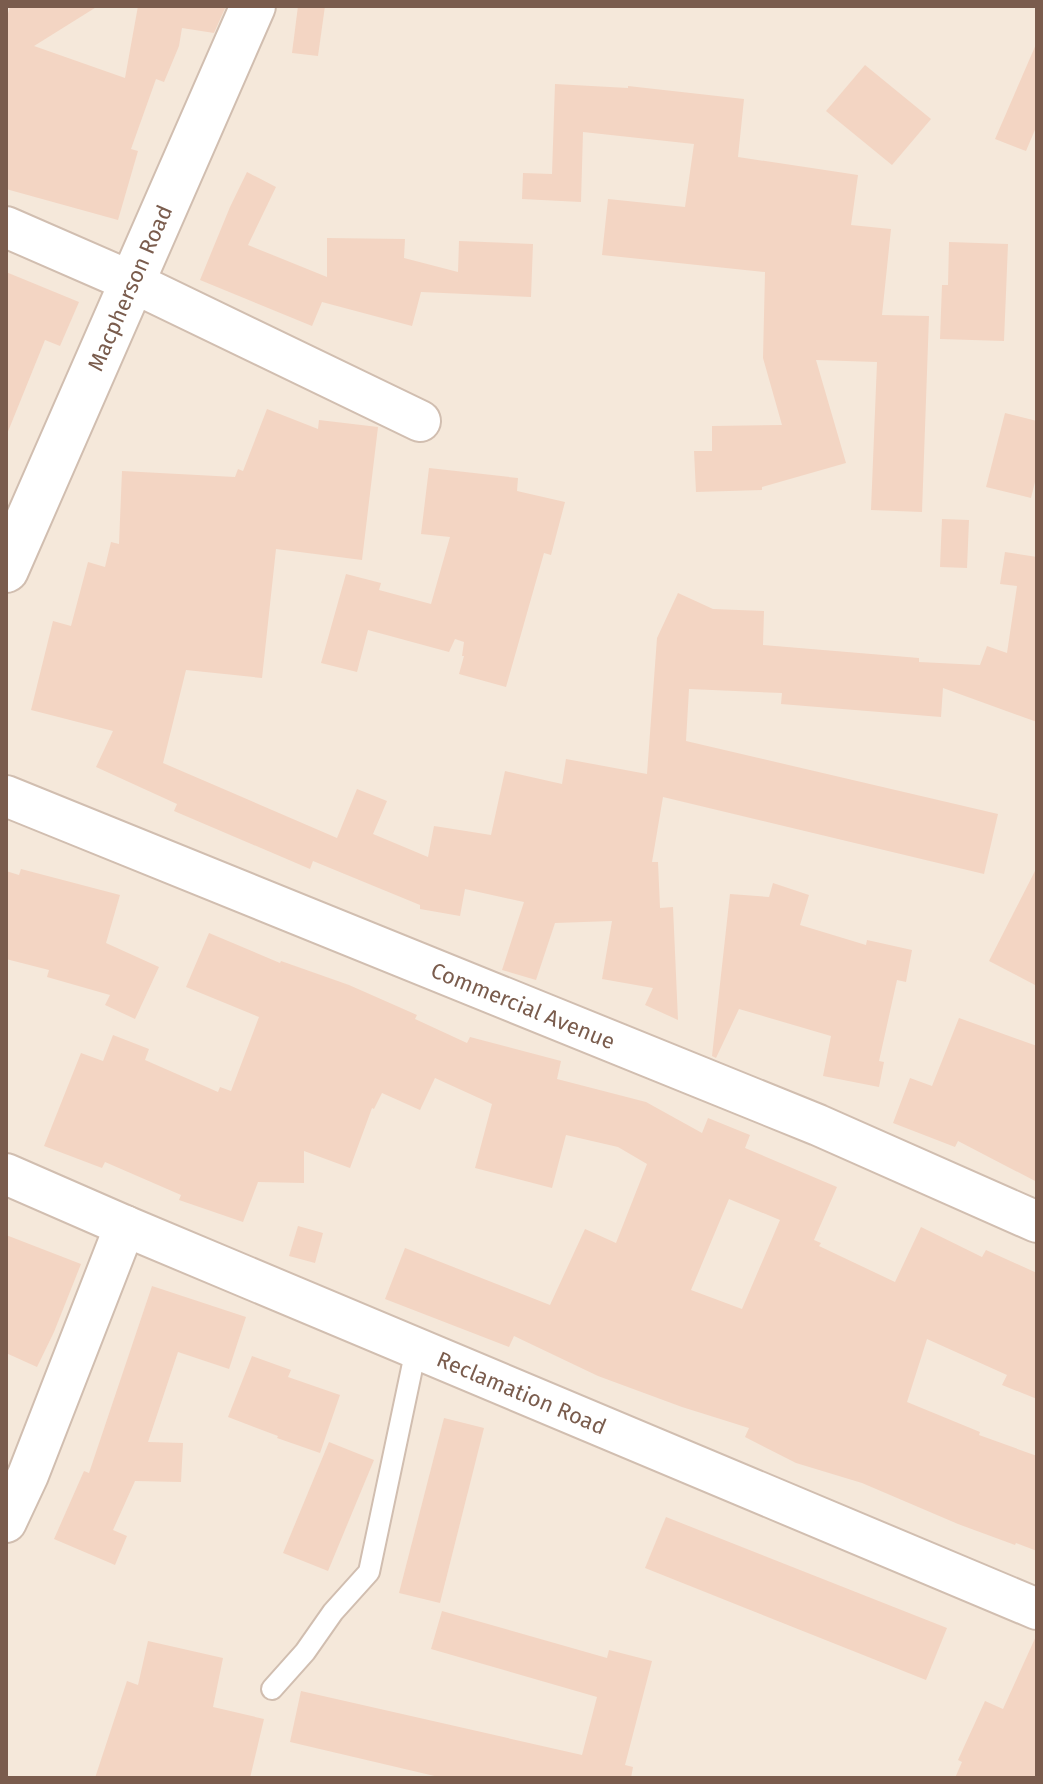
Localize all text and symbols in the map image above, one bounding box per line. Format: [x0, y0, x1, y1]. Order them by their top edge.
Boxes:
street label: Macpherson Road [81, 201, 178, 375]
street label: Commercial Avenue [427, 956, 619, 1055]
street label: Reclamation Road [433, 1345, 610, 1440]

